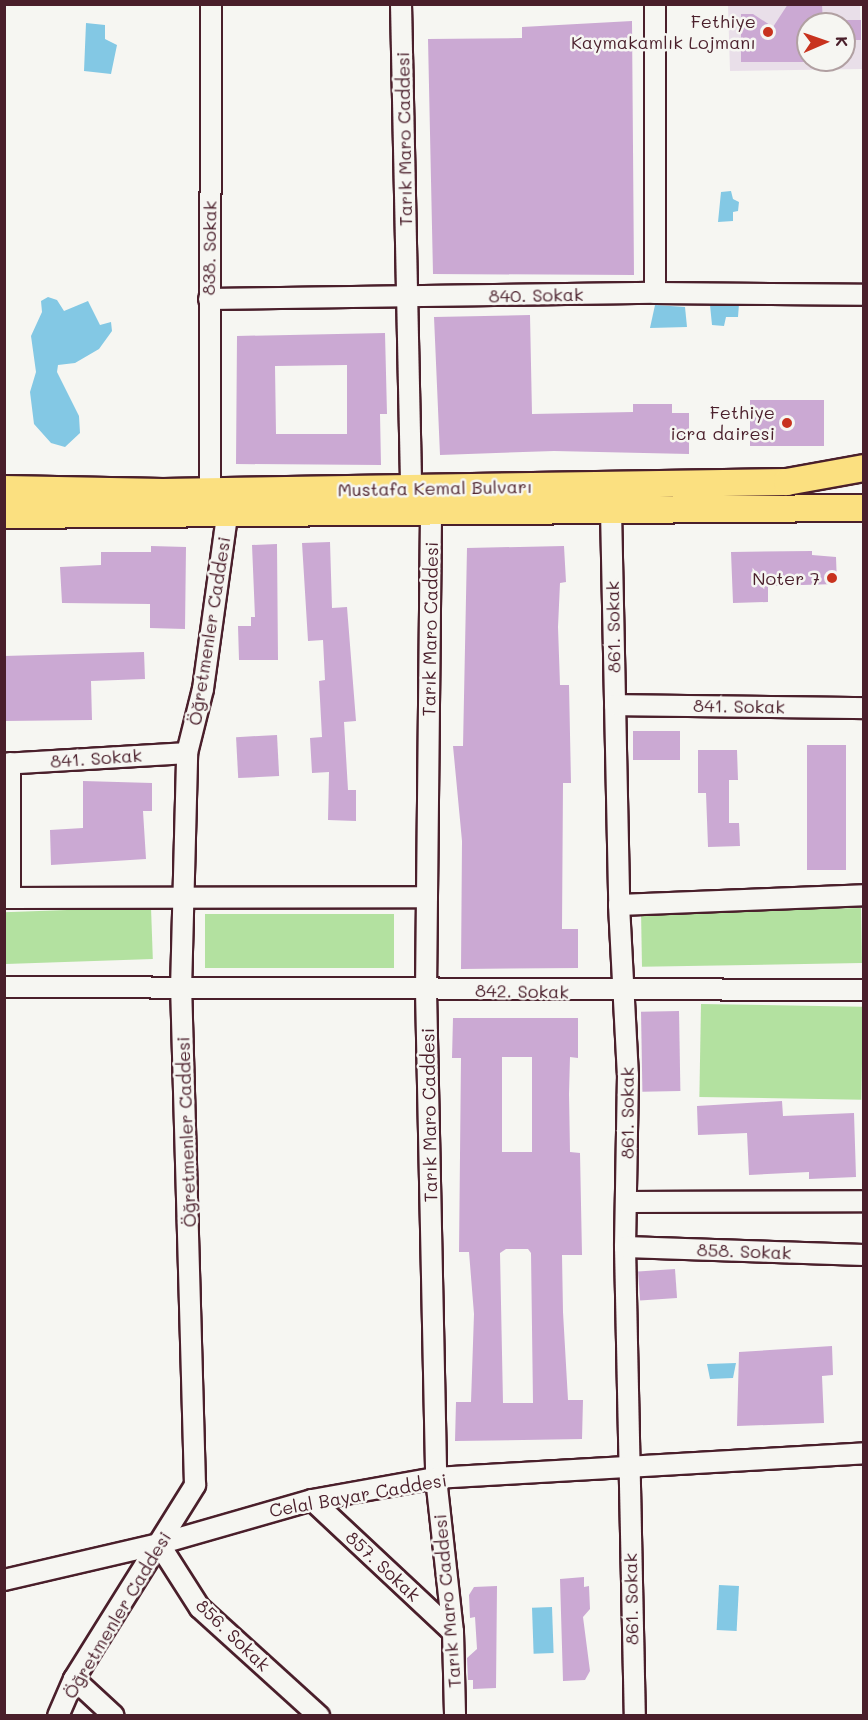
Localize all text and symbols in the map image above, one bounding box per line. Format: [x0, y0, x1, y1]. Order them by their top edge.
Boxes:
place label: Fethiye Kaymakamlık Lojmanı [571, 11, 756, 54]
north arrow [796, 12, 856, 72]
marker: Fethiye Kaymakamlık Lojmanı [761, 25, 775, 39]
text: K [832, 36, 853, 47]
street label: Tarık Maro Caddesi [392, 52, 416, 226]
street label: 838. Sokak [197, 201, 221, 295]
street label: 840. Sokak [488, 283, 584, 307]
place label: Fethiye icra dairesi [670, 402, 775, 444]
marker: Fethiye icra dairesi [780, 416, 794, 430]
street label: Mustafa Kemal Bulvarı [337, 476, 533, 500]
street label: Öğretmenler Caddesi [183, 535, 235, 727]
street label: Tarık Maro Caddesi [418, 542, 442, 716]
place label: Noter 7 [752, 567, 820, 589]
marker: Noter 7 [825, 571, 839, 585]
street label: 861. Sokak [601, 581, 625, 673]
street label: 841. Sokak [693, 694, 785, 718]
street label: 841. Sokak [49, 744, 143, 772]
street label: 842. Sokak [475, 979, 569, 1003]
street label: Tarık Maro Caddesi [417, 1028, 441, 1202]
street label: Öğretmenler Caddesi [172, 1036, 200, 1228]
street label: 861. Sokak [616, 1067, 638, 1159]
street label: 858. Sokak [696, 1239, 792, 1263]
street label: Celal Bayar Caddesi [267, 1469, 449, 1521]
street label: Tarık Maro Caddesi [429, 1513, 465, 1689]
street label: 857. Sokak [341, 1526, 425, 1606]
street label: Öğretmenler Caddesi [59, 1528, 175, 1702]
street label: 861. Sokak [619, 1553, 643, 1645]
street label: 856. Sokak [192, 1594, 274, 1676]

